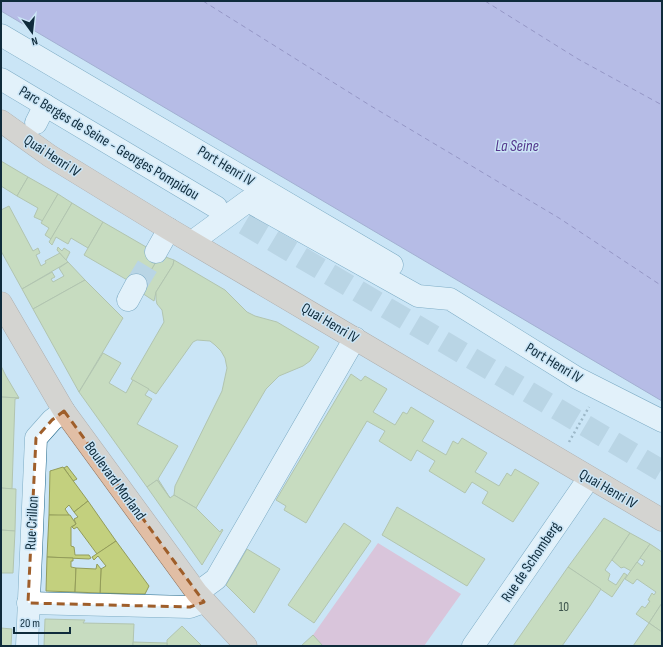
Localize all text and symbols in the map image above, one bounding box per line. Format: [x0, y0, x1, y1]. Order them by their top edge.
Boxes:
north arrow [12, 12, 52, 52]
text: N [30, 34, 39, 48]
street label: Parc Berges de Seine - Georges Pompidou [16, 82, 202, 204]
street label: Quai Henri IV [20, 131, 84, 182]
water label: La Seine [495, 137, 539, 156]
street label: Port Henri IV [194, 142, 258, 191]
street label: Quai Henri IV [298, 298, 363, 348]
street label: Port Henri IV [522, 339, 586, 388]
street label: Boulevard Morland [80, 438, 150, 524]
street label: Quai Henri IV [576, 465, 641, 513]
street label: Rue Crillon [21, 495, 43, 551]
street label: Rue de Schomberg [497, 518, 565, 606]
house number: 10 [559, 599, 569, 615]
scale bar [14, 609, 70, 635]
text: 20 m [20, 616, 40, 631]

